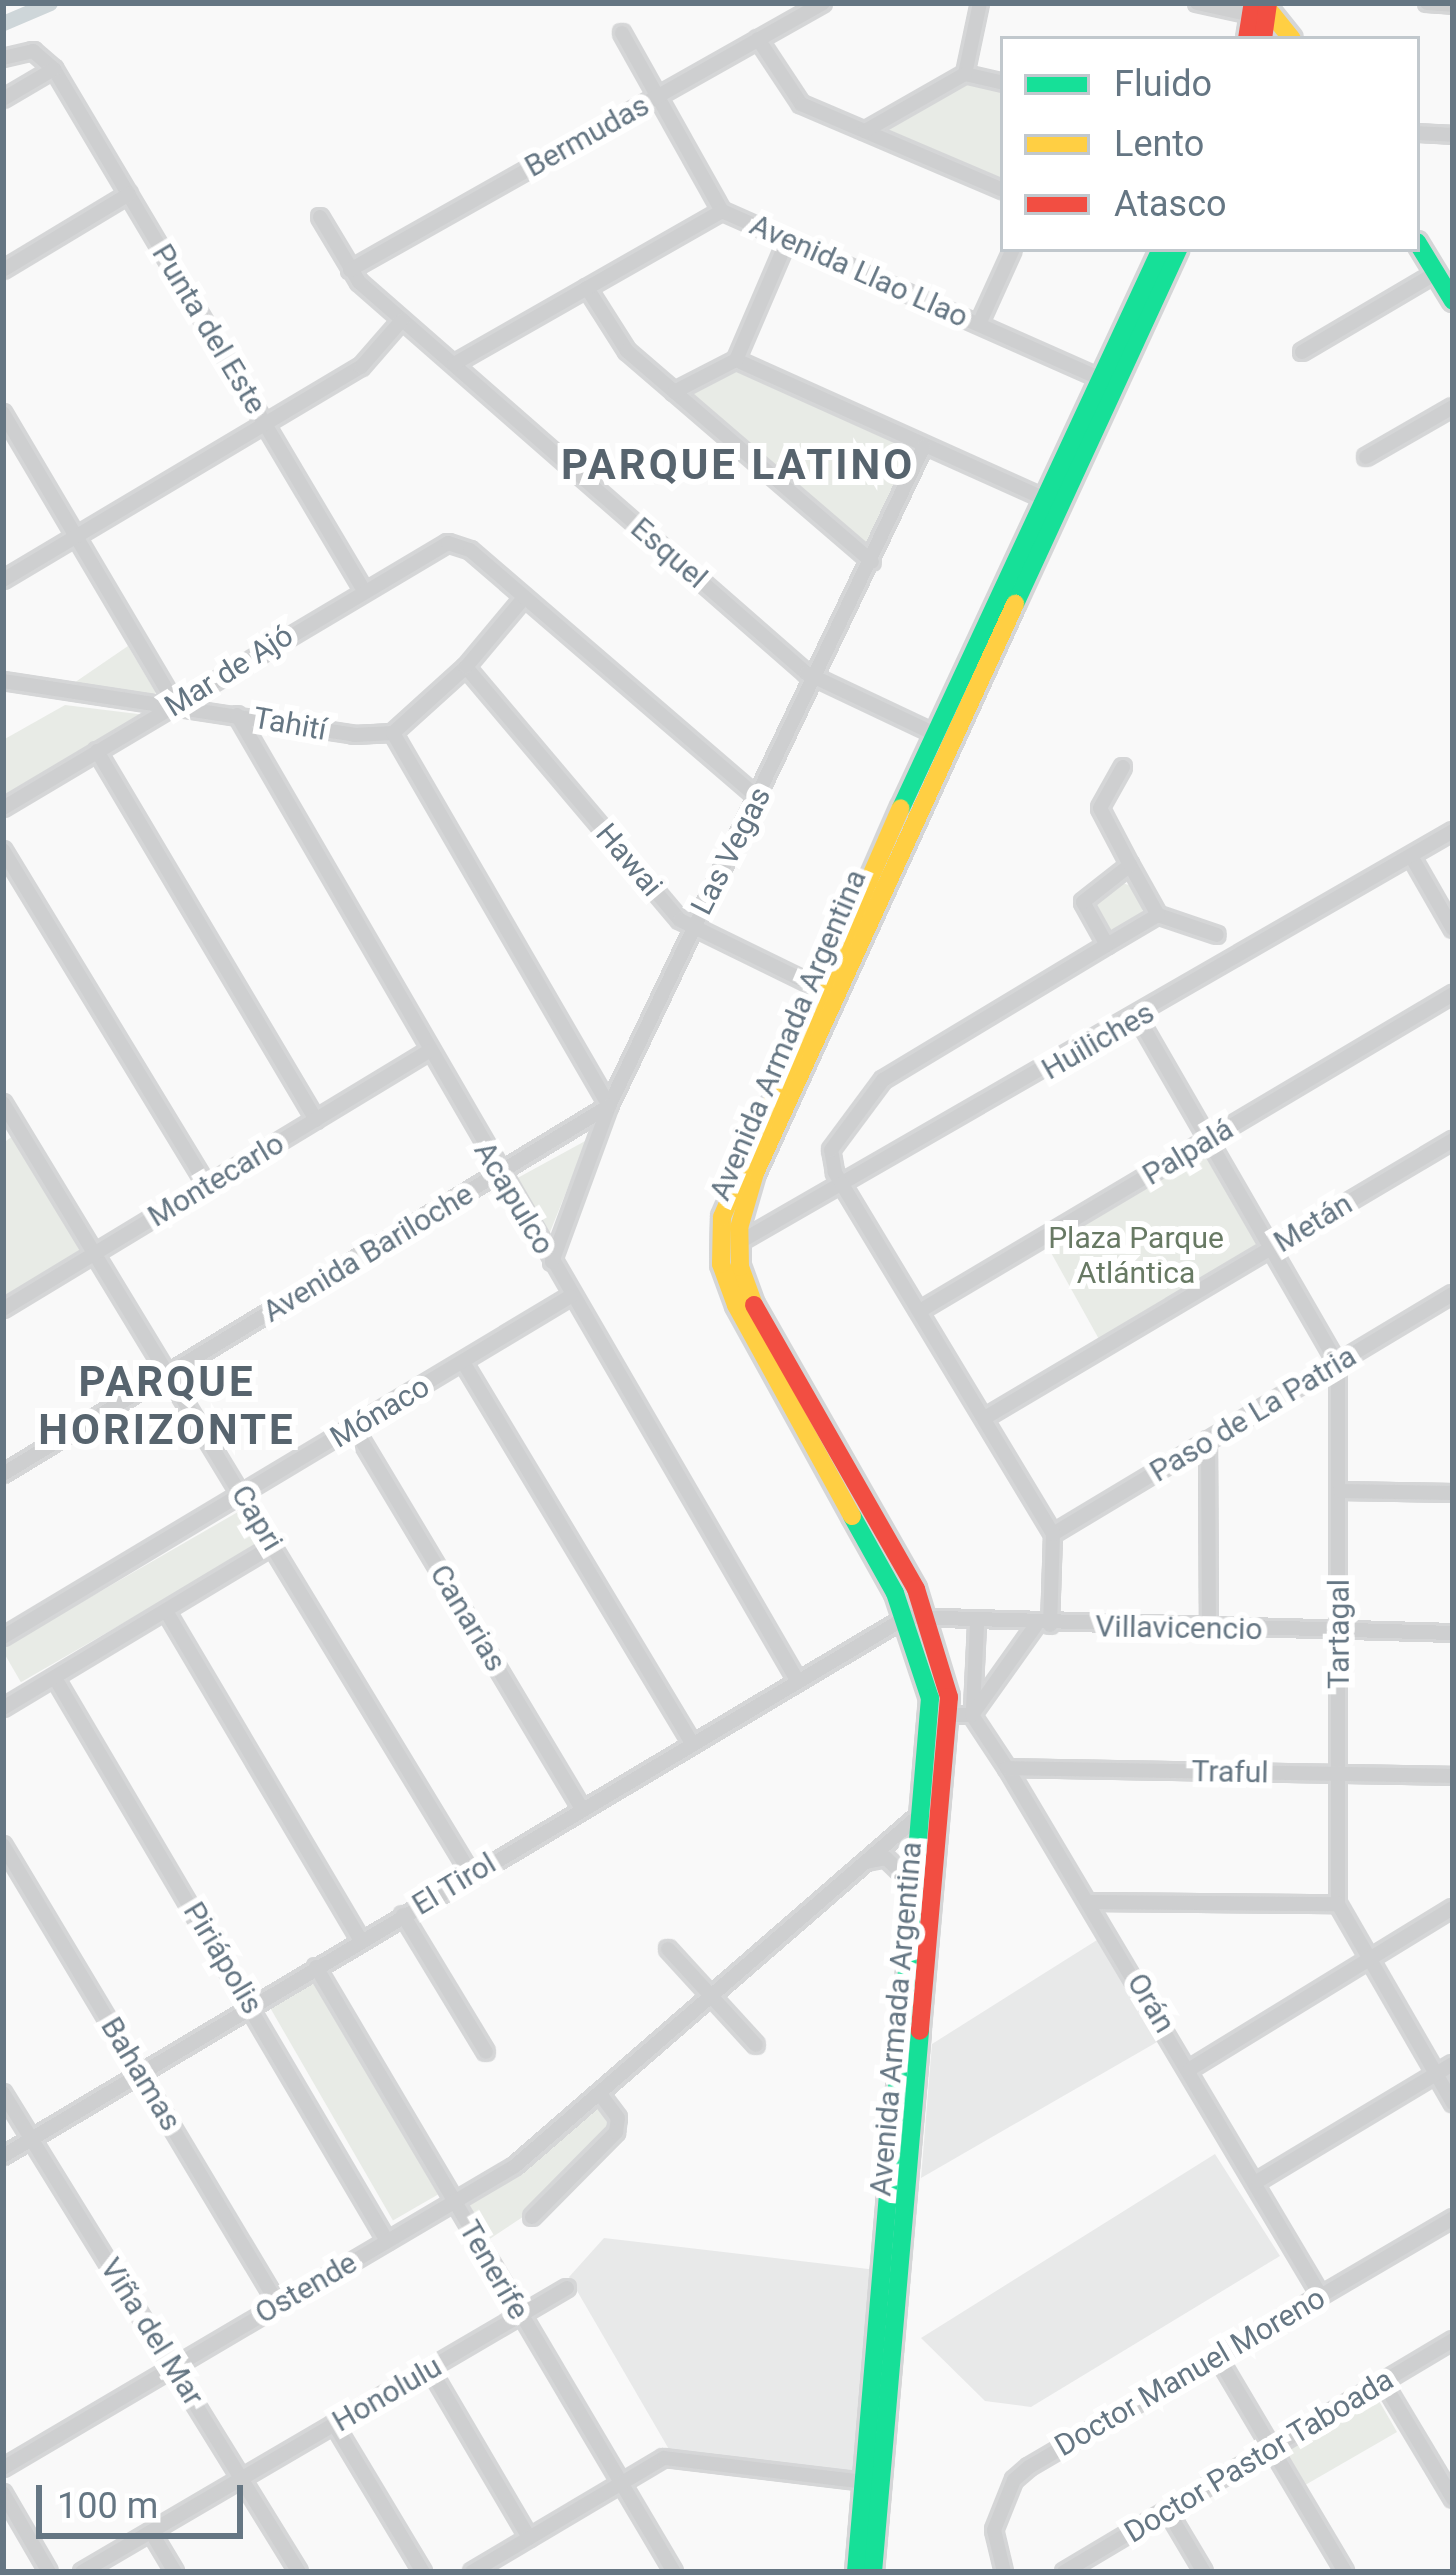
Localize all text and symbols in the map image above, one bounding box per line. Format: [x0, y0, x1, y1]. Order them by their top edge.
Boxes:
legend [1000, 36, 1420, 252]
text: Fluido [1114, 63, 1212, 105]
street label: Bermudas [519, 87, 655, 185]
text: Lento [1114, 123, 1204, 165]
text: Atasco [1114, 183, 1227, 225]
street label: Avenida Llao Llao [744, 207, 974, 335]
street label: Punta del Este [144, 238, 274, 420]
district label: PARQUE LATINO [561, 440, 915, 490]
street label: Esquel [623, 510, 715, 596]
street label: Mar de Ajó [158, 618, 300, 724]
street label: Tahití [251, 700, 329, 748]
street label: Las Vegas [684, 781, 778, 921]
street label: Hawai [588, 816, 670, 904]
street label: Avenida Armada Argentina [702, 864, 874, 1206]
street label: Huiliches [1036, 995, 1160, 1087]
street label: Palpalá [1136, 1111, 1240, 1193]
street label: Montecarlo [142, 1125, 290, 1235]
street label: Acapulco [466, 1135, 562, 1261]
street label: Avenida Bariloche [256, 1176, 480, 1330]
street label: Metán [1267, 1186, 1359, 1260]
park label: Plaza Parque Atlántica [1048, 1220, 1224, 1290]
street label: Paso de La Patria [1143, 1338, 1363, 1490]
district label: PARQUE HORIZONTE [38, 1357, 296, 1456]
street label: Mónaco [324, 1369, 436, 1455]
street label: Capri [224, 1479, 290, 1557]
street label: Canarias [422, 1558, 514, 1678]
street label: Tartagal [1321, 1579, 1357, 1689]
street label: Villavicencio [1095, 1609, 1263, 1647]
street label: Traful [1191, 1753, 1269, 1791]
street label: Avenida Armada Argentina [863, 1840, 929, 2198]
street label: El Tirol [406, 1845, 502, 1923]
street label: Piriápolis [176, 1896, 270, 2020]
street label: Orán [1119, 1967, 1183, 2039]
street label: Bahamas [93, 2011, 189, 2137]
street label: Tenerife [451, 2214, 537, 2326]
street label: Ostende [249, 2245, 363, 2331]
street label: Viña del Mar [92, 2252, 212, 2412]
street label: Doctor Manuel Moreno [1049, 2280, 1331, 2464]
street label: Honolulu [326, 2348, 448, 2440]
street label: Doctor Pastor Taboada [1118, 2361, 1400, 2551]
scale bar [42, 2461, 249, 2535]
text: 100 m [57, 2485, 158, 2527]

